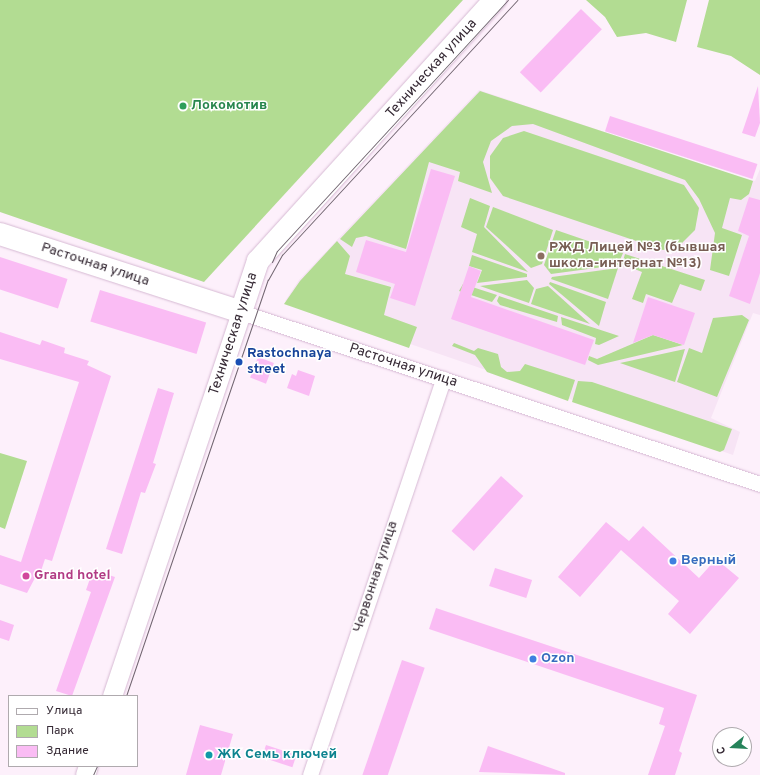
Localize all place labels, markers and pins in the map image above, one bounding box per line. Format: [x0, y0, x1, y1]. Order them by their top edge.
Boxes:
place label: Локомотив [191, 98, 267, 114]
marker: Локомотив [178, 101, 188, 111]
place label: РЖД Лицей №3 (бывшая школа-интернат №13) [549, 240, 726, 272]
marker: РЖД Лицей №3 (бывшая школа-интернат №13) [536, 251, 546, 261]
place label: Rastochnaya street [247, 346, 332, 378]
marker: Rastochnaya street [234, 357, 244, 367]
place label: Верный [681, 553, 736, 569]
marker: Верный [668, 556, 678, 566]
place label: Grand hotel [34, 568, 110, 584]
marker: Grand hotel [21, 571, 31, 581]
place label: Ozon [541, 651, 574, 667]
marker: Ozon [528, 654, 538, 664]
place label: ЖК Семь ключей [217, 747, 337, 763]
marker: ЖК Семь ключей [204, 750, 214, 760]

